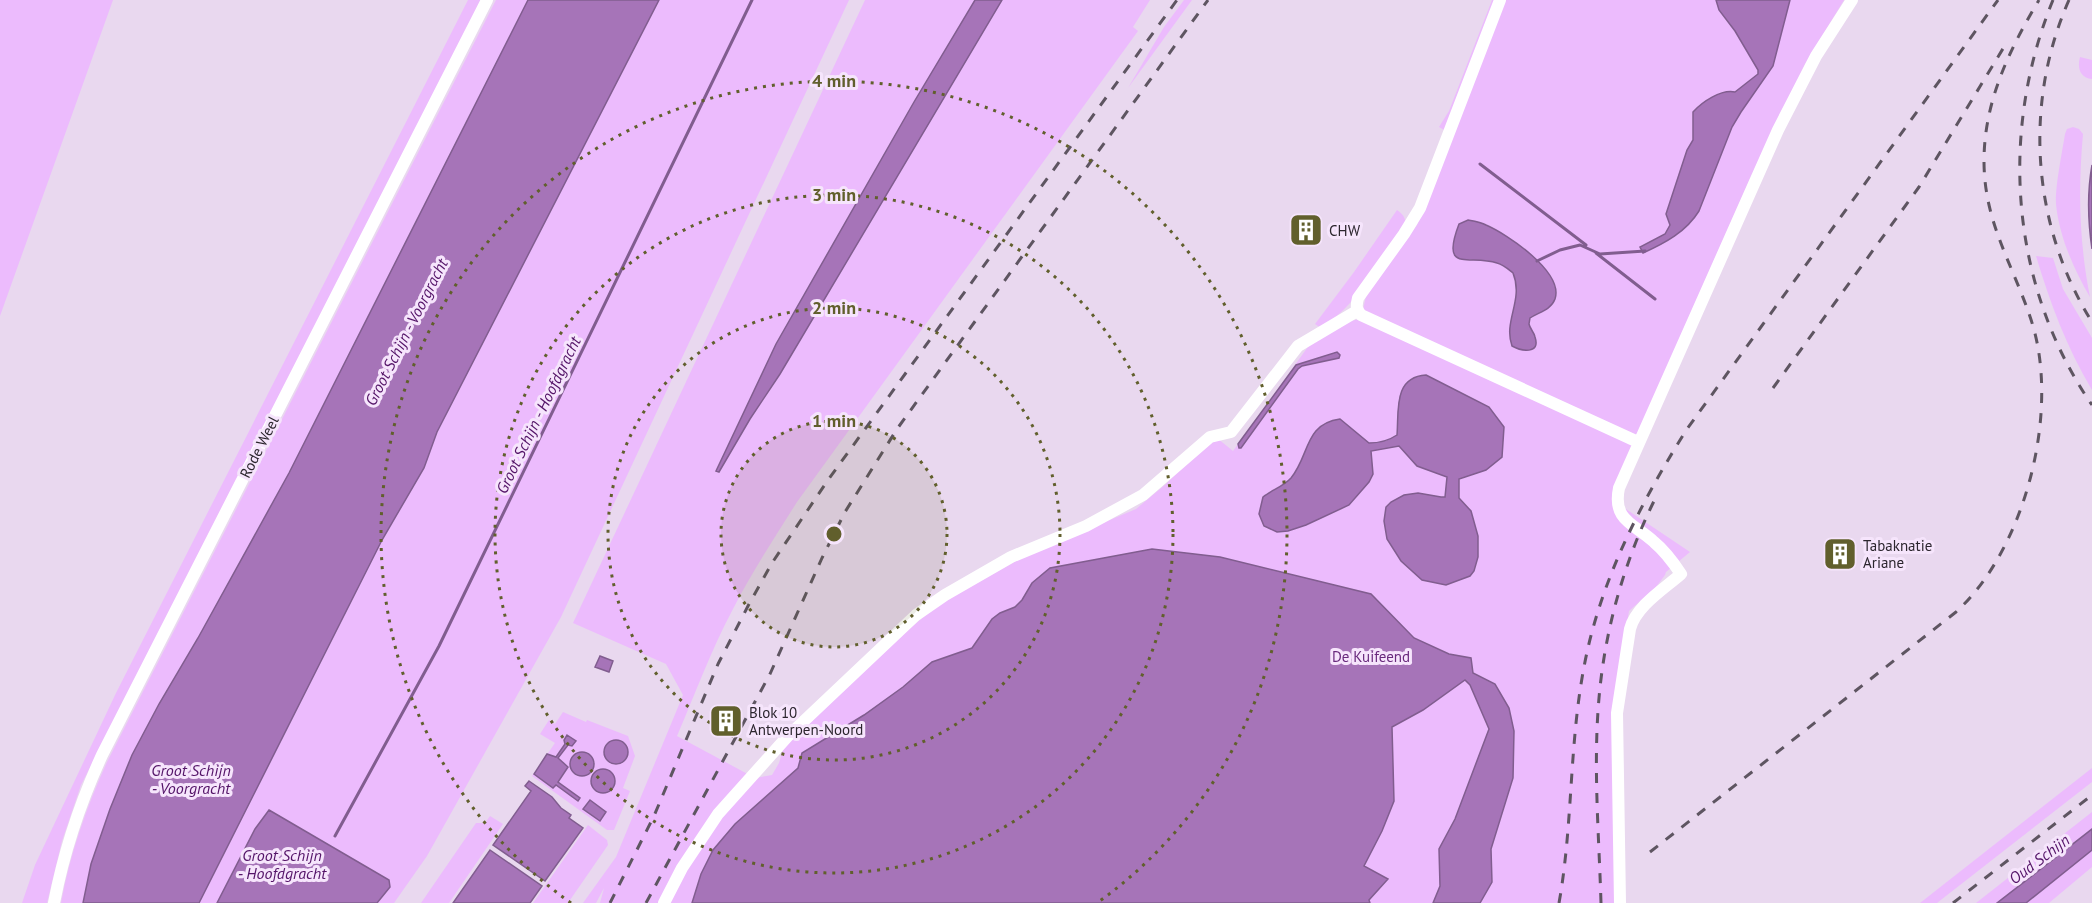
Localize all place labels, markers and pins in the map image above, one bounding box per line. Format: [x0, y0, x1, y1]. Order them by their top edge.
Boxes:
building icon: CHW [1288, 212, 1324, 248]
place label: CHW [1329, 221, 1361, 240]
centre of rings [824, 524, 844, 544]
building icon: Tabaknatie Ariane [1822, 536, 1858, 572]
place label: Tabaknatie Ariane [1863, 536, 1932, 572]
building icon: Blok 10 Antwerpen-Noord [708, 703, 744, 739]
place label: Blok 10 Antwerpen-Noord [749, 703, 863, 739]

